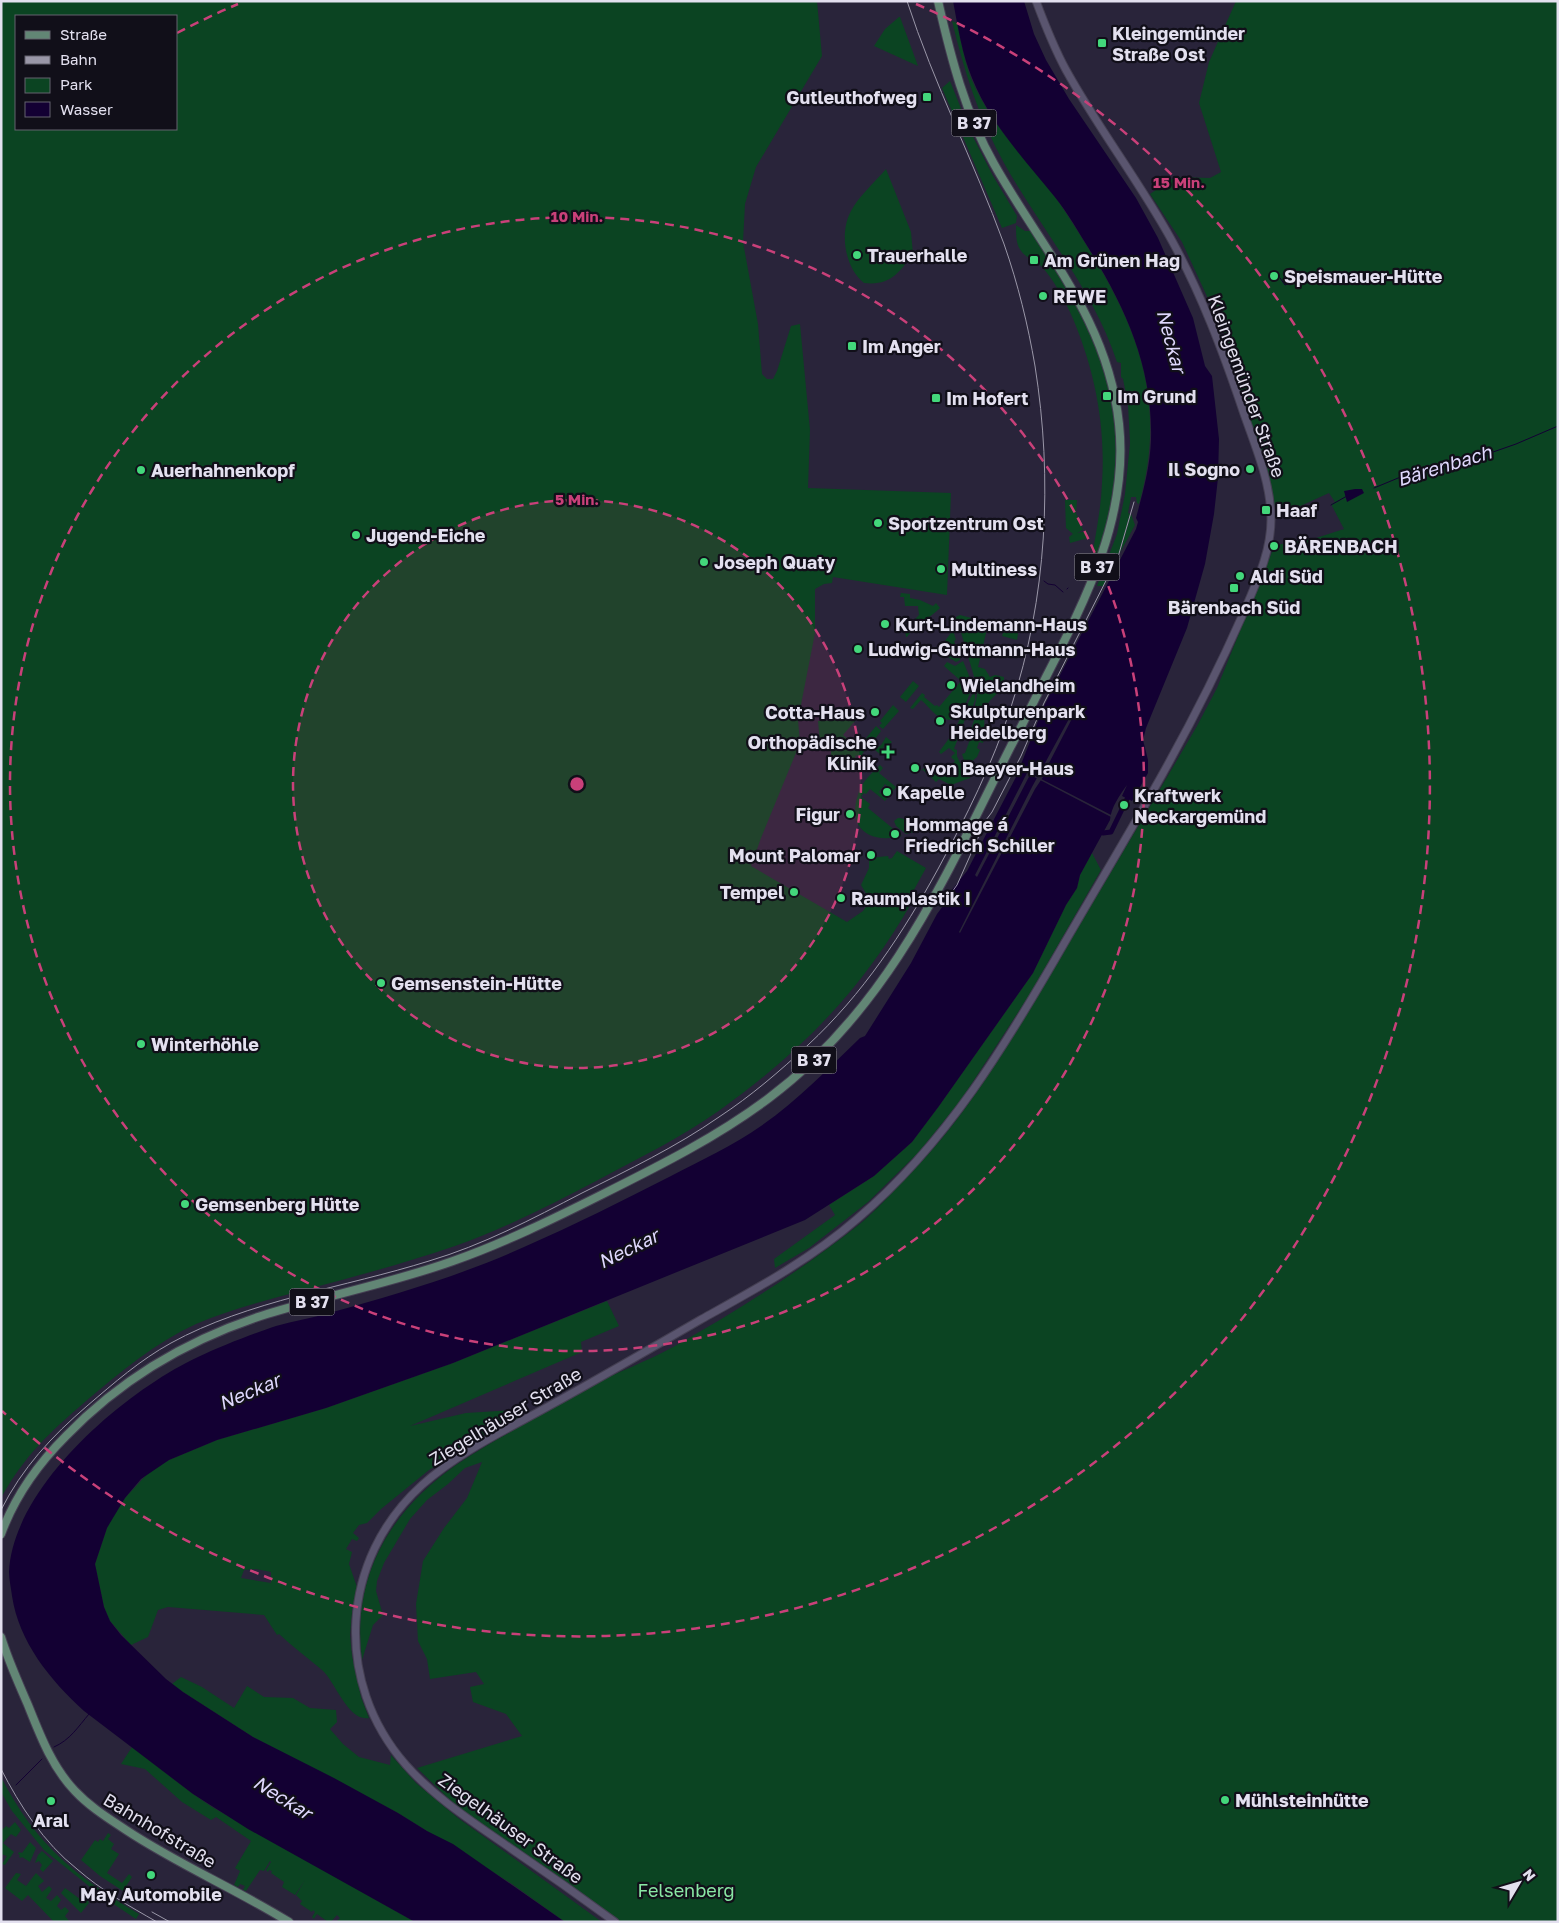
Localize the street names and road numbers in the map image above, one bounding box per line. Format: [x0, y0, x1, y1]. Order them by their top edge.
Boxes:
road number: B 37 [952, 110, 996, 136]
street label: Kleingemünder Straße [1204, 292, 1290, 480]
road number: B 37 [1074, 554, 1120, 580]
road number: B 37 [792, 1046, 836, 1074]
road number: B 37 [290, 1288, 334, 1315]
street label: Ziegelhäuser Straße [425, 1362, 585, 1470]
street label: Ziegelhäuser Straße [434, 1768, 588, 1888]
street label: Bahnhofstraße [100, 1788, 220, 1872]

